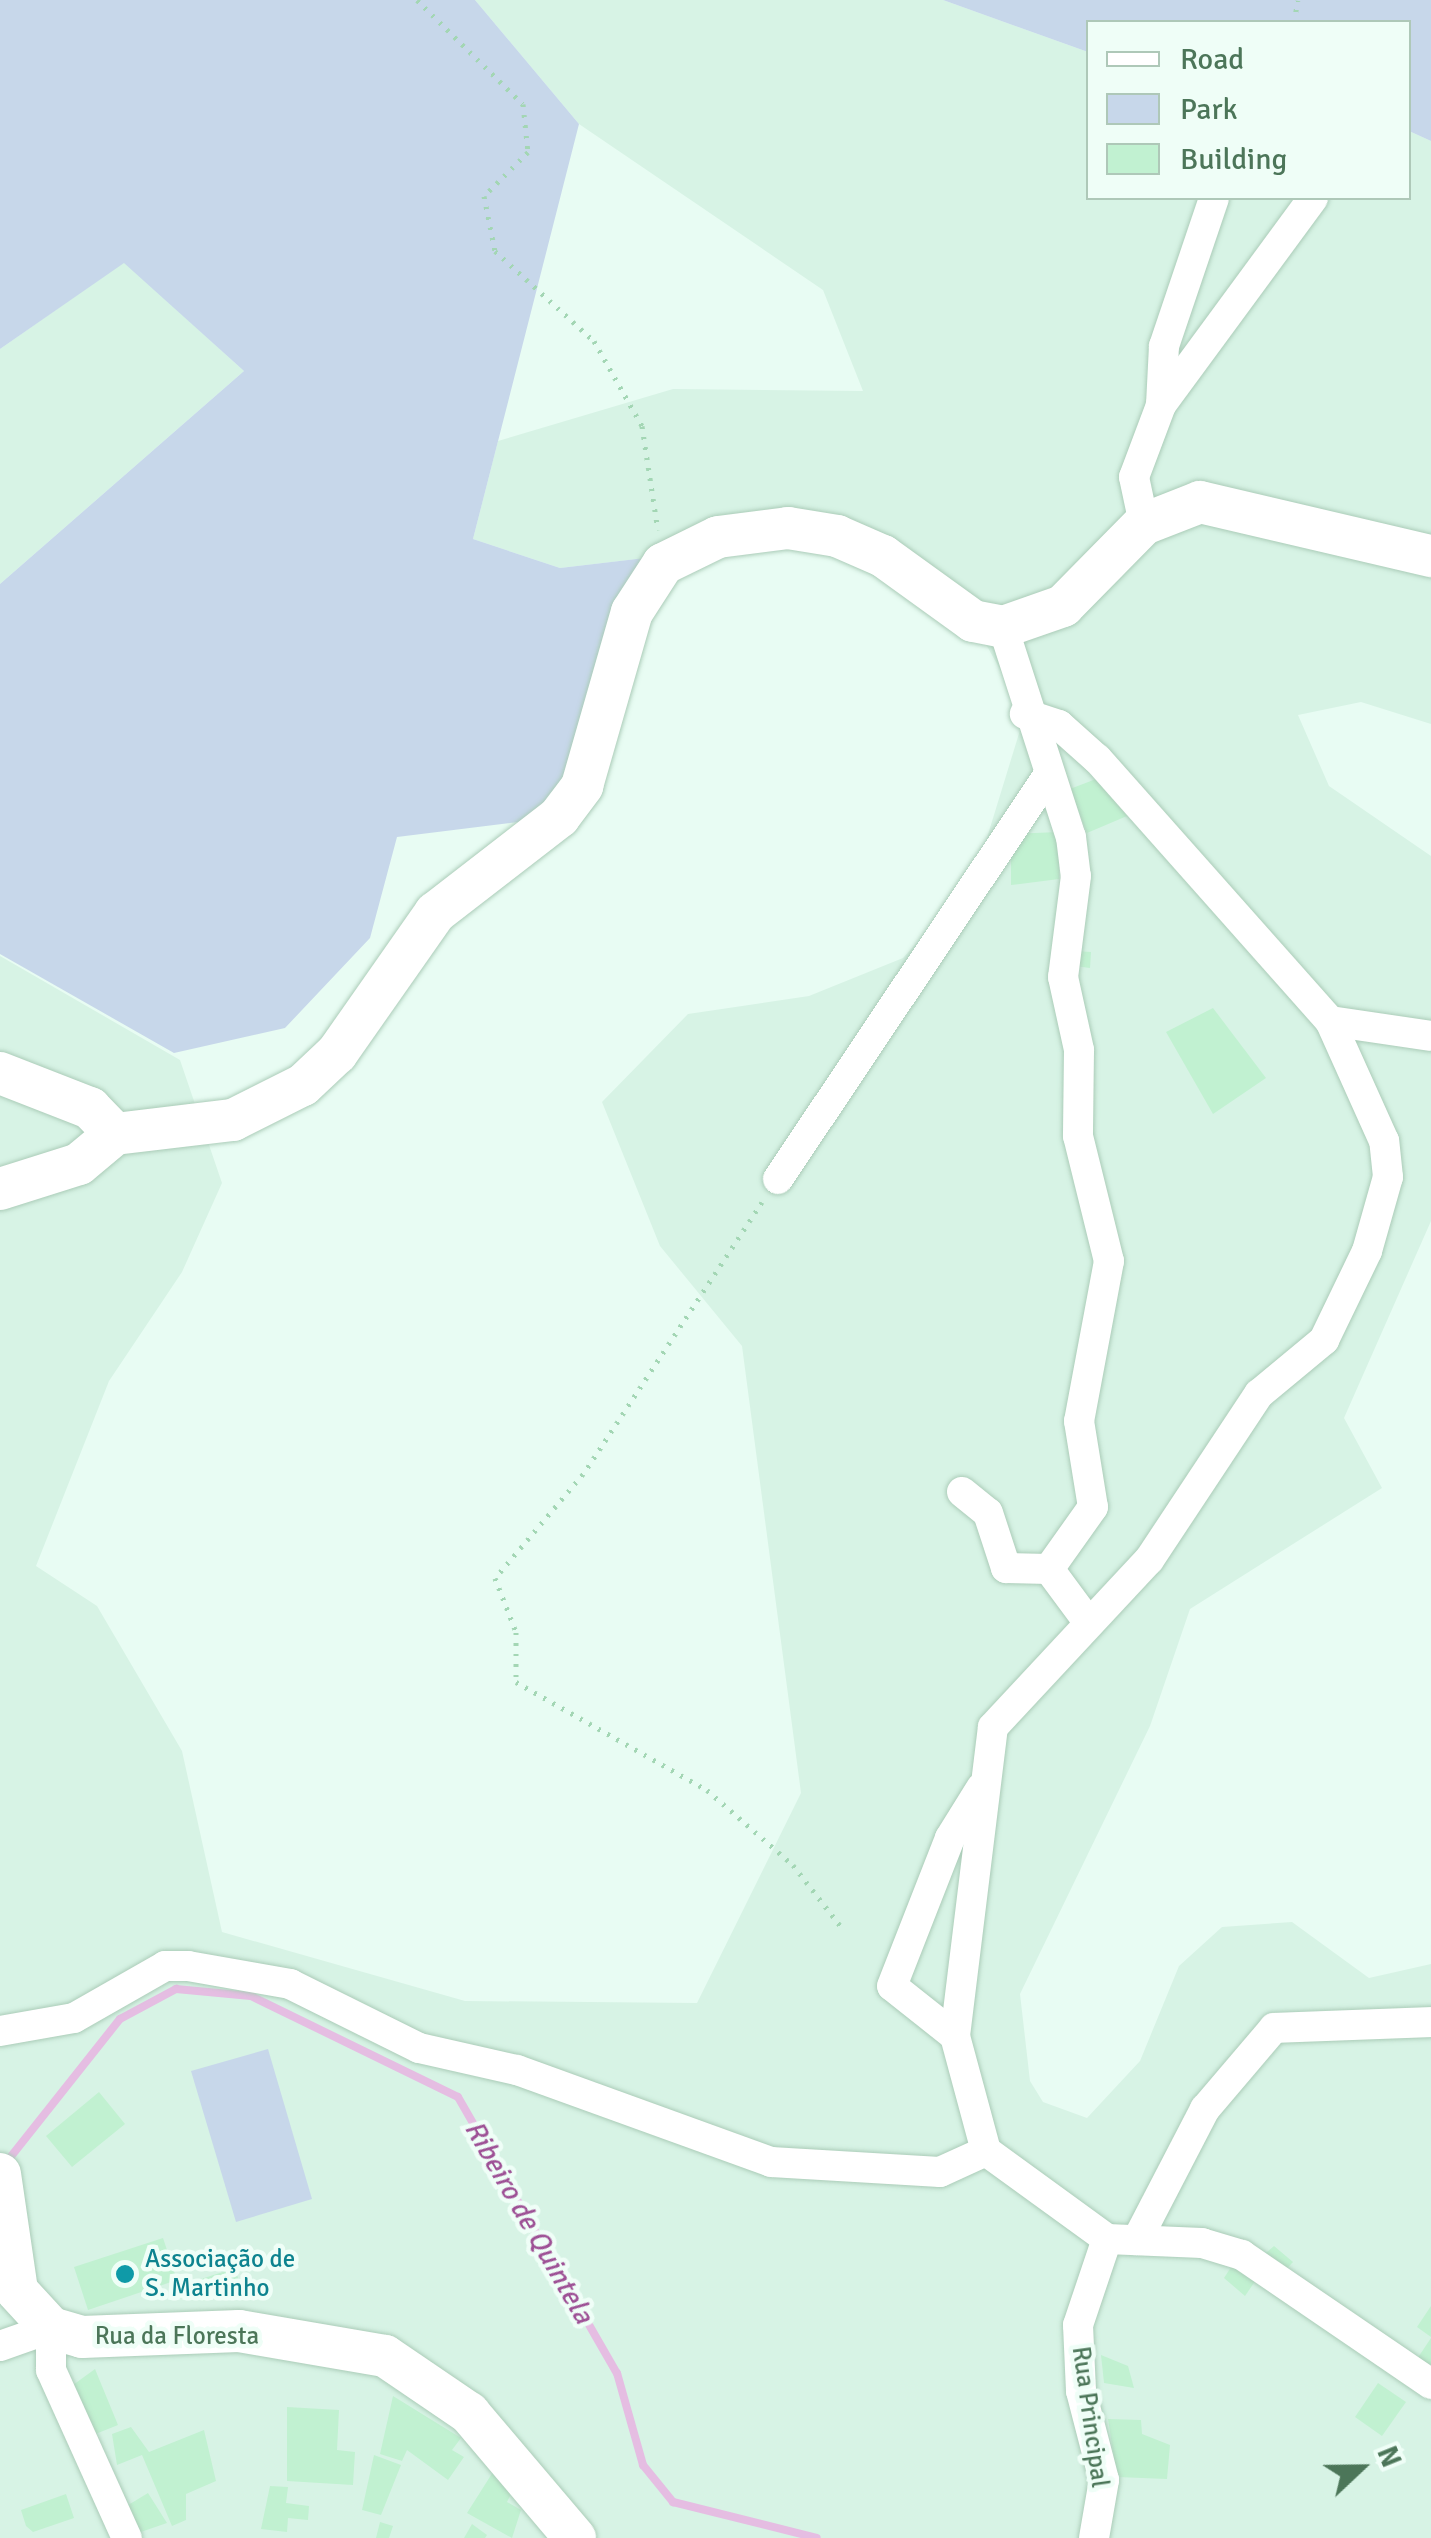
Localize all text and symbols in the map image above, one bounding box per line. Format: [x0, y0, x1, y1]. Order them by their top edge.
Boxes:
legend [1086, 20, 1411, 200]
text: Road [1180, 41, 1244, 78]
text: Park [1180, 91, 1238, 128]
text: Building [1180, 141, 1287, 178]
water label: Ribeiro de Quintela [457, 2115, 601, 2329]
place label: Associação de S. Martinho [145, 2245, 295, 2304]
marker: Associação de S. Martinho [114, 2263, 136, 2285]
street label: Rua da Floresta [95, 2321, 259, 2351]
street label: Rua Principal [1065, 2344, 1115, 2490]
north arrow [1311, 2418, 1411, 2518]
text: N [1369, 2441, 1408, 2472]

